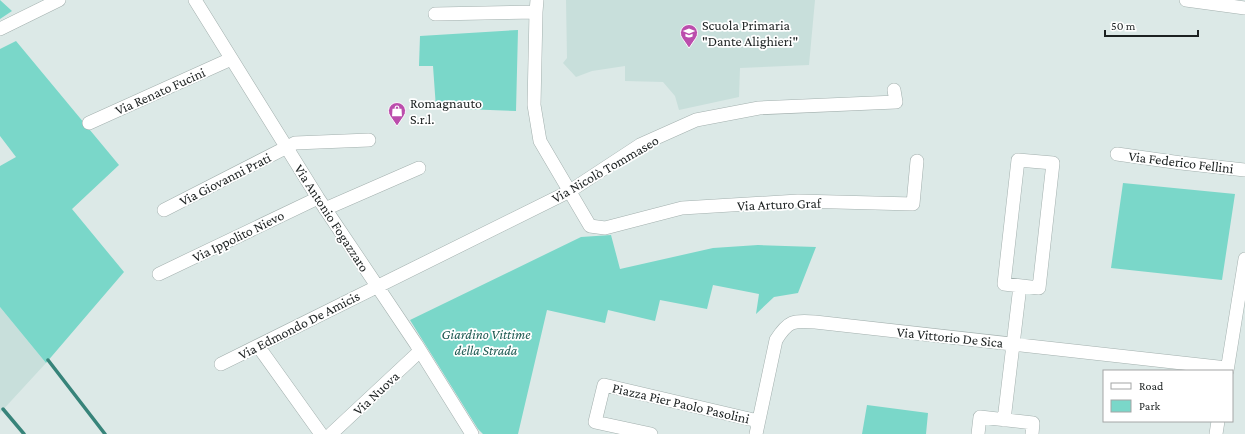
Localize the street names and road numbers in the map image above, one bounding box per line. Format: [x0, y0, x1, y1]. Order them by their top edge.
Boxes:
street label: Via Renato Fucini [112, 64, 208, 118]
street label: Via Nicolò Tommaseo [549, 132, 661, 206]
street label: Via Federico Fellini [1128, 148, 1235, 176]
street label: Via Giovanni Prati [177, 149, 274, 209]
street label: Via Antonio Fogazzaro [291, 161, 373, 275]
street label: Via Arturo Graf [737, 195, 822, 213]
street label: Via Ippolito Nievo [189, 207, 287, 265]
street label: Via Edmondo De Amicis [236, 287, 362, 363]
street label: Via Vittorio De Sica [896, 323, 1005, 351]
street label: Via Nuova [350, 367, 403, 418]
street label: Piazza Pier Paolo Pasolini [611, 379, 752, 427]

